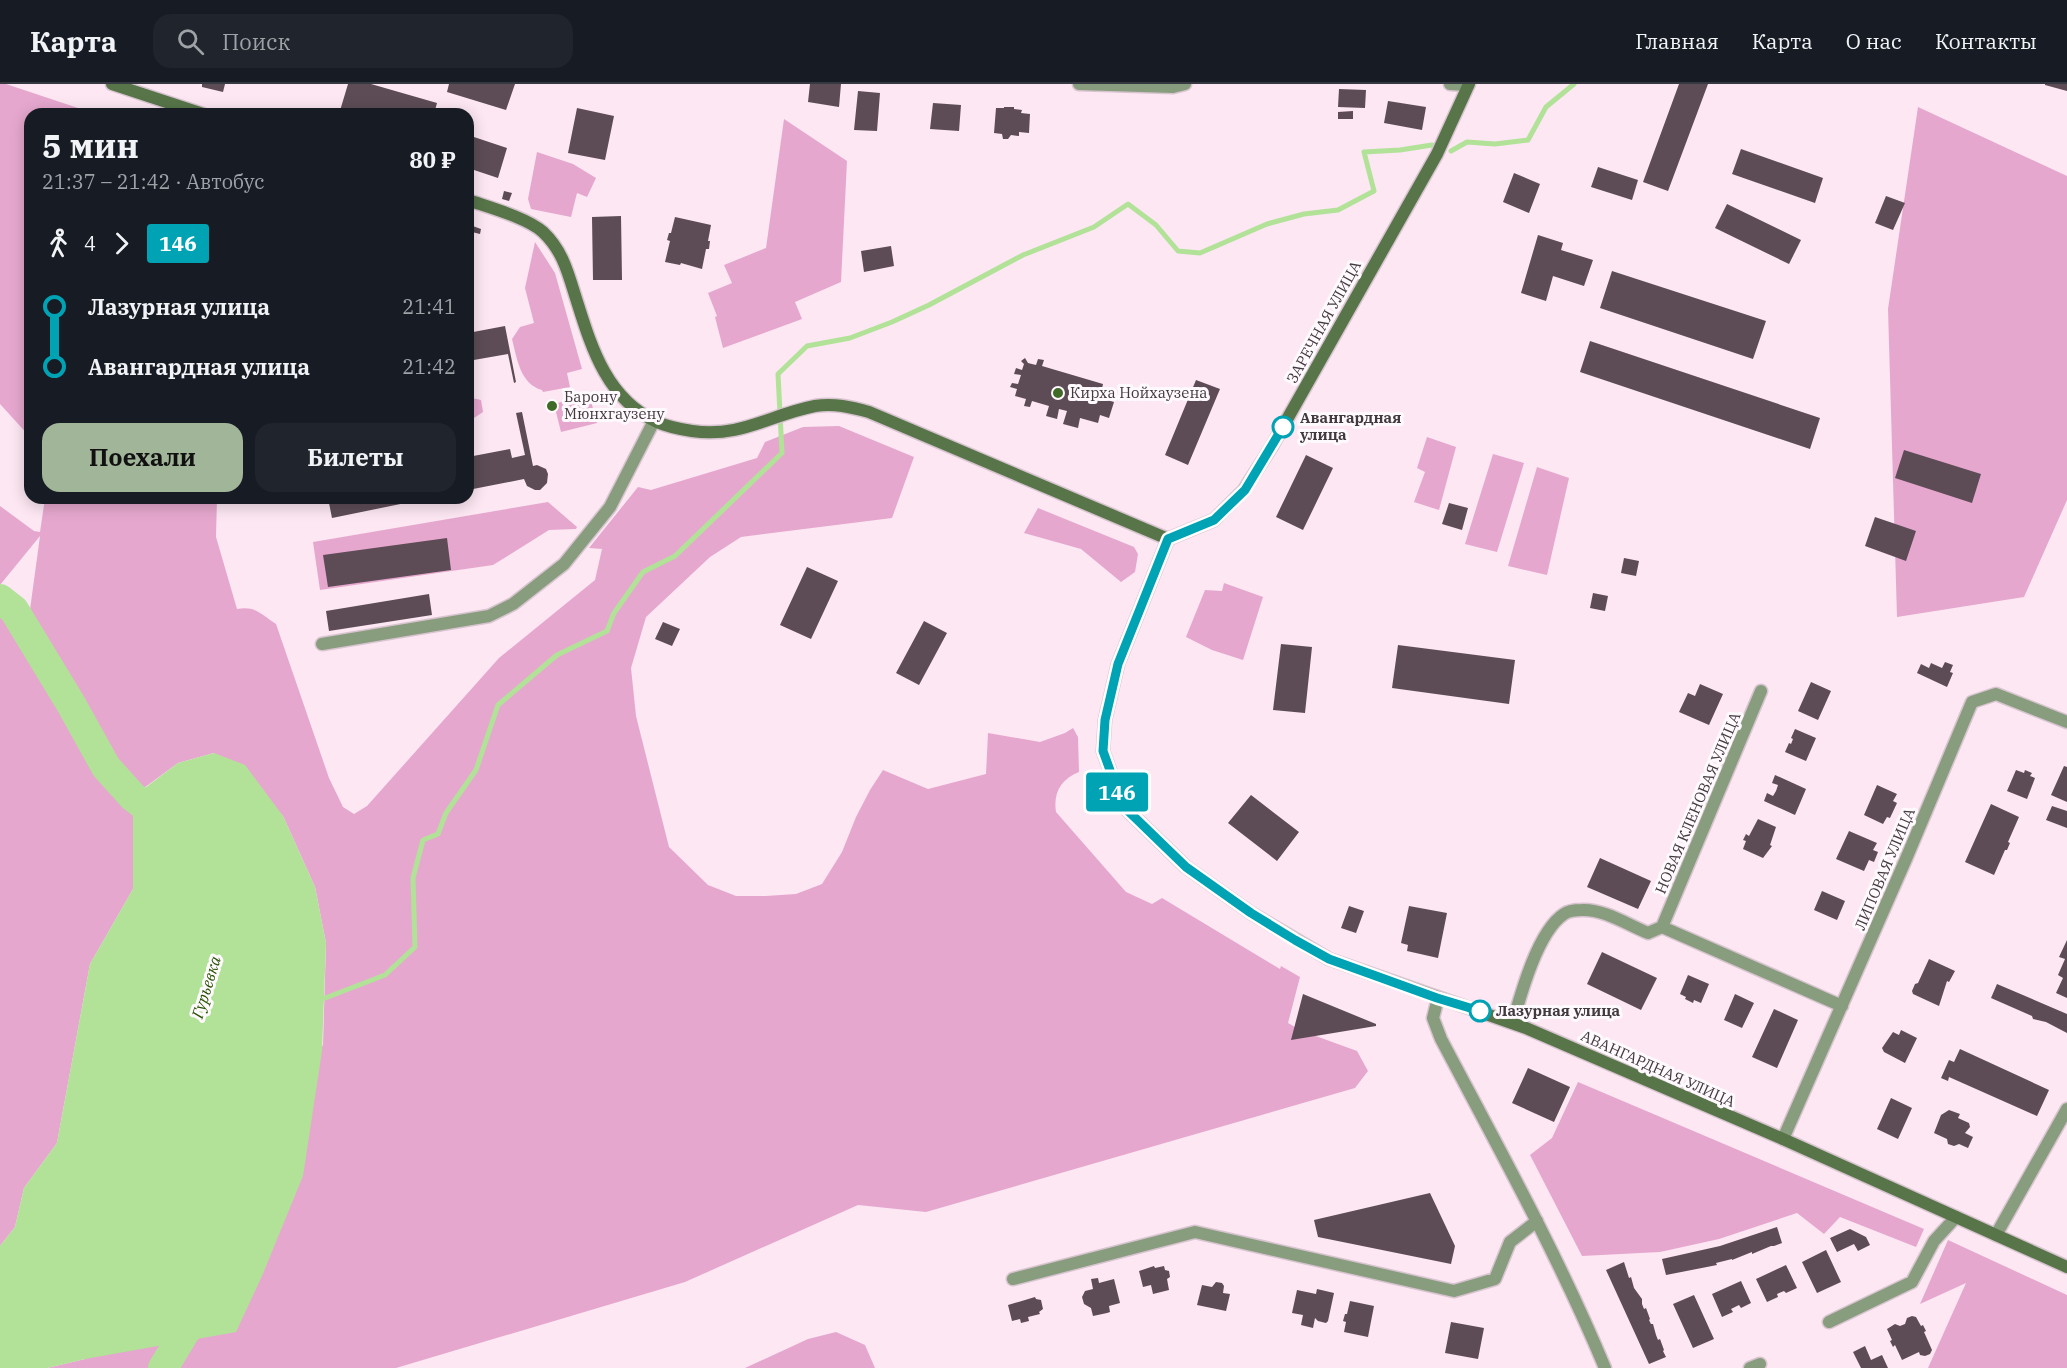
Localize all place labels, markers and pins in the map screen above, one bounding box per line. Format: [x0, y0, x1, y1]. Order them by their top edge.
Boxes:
place label: Кирха Нойхаузена [1070, 383, 1208, 402]
marker: Кирха Нойхаузена [1051, 386, 1065, 400]
place label: Барону Мюнхгаузену [564, 387, 665, 423]
marker: Барону Мюнхгаузену [545, 399, 559, 413]
place label: Авангардная улица [1299, 408, 1401, 444]
marker: Авангардная улица [1272, 416, 1294, 438]
marker: Лазурная улица [1469, 1000, 1491, 1022]
place label: Лазурная улица [1496, 1001, 1620, 1020]

